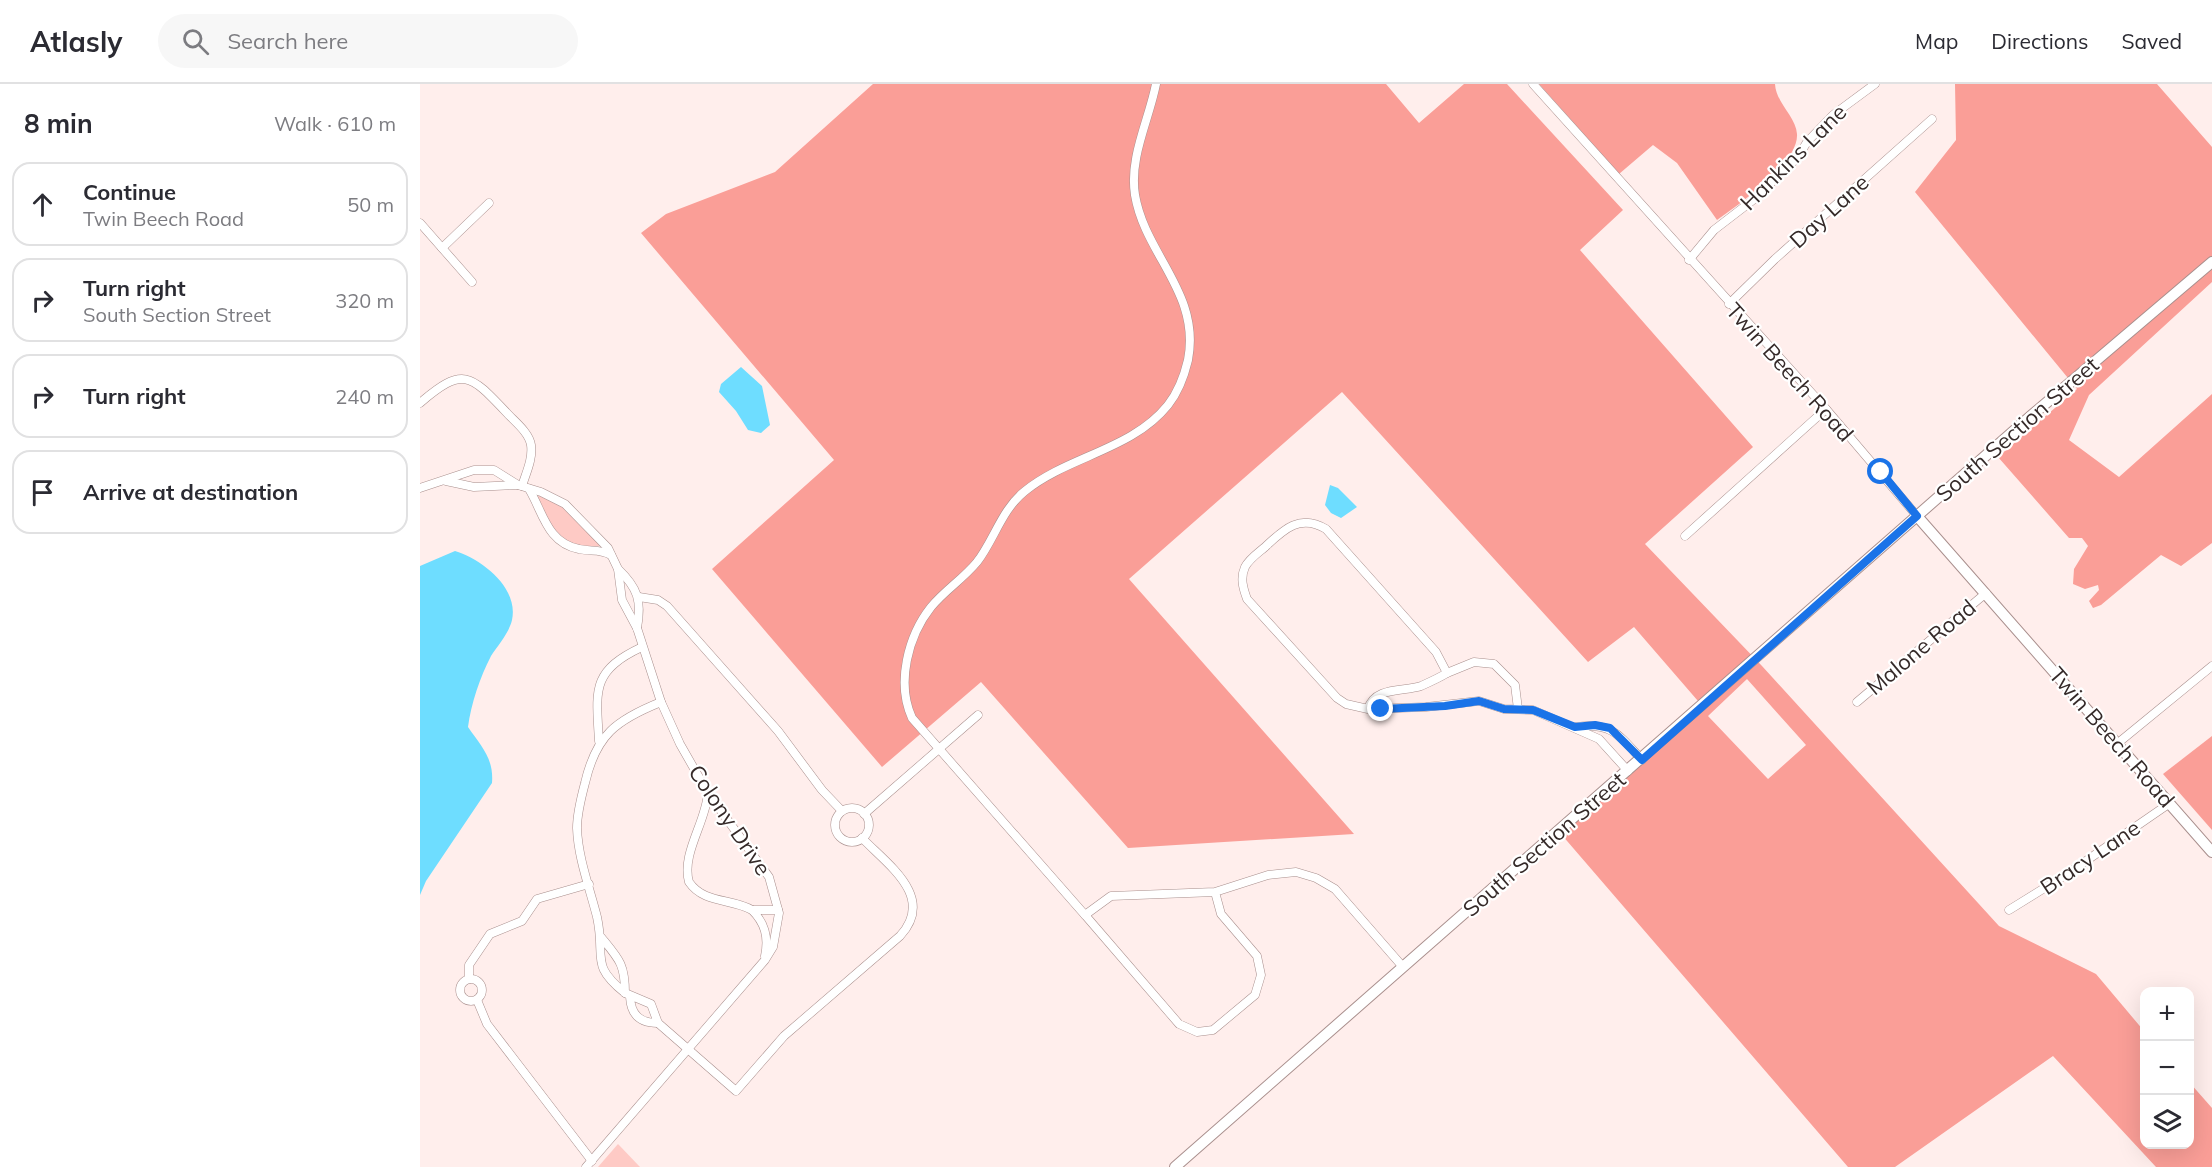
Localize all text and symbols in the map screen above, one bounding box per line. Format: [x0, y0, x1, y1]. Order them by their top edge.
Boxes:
search box [158, 14, 578, 68]
text: Atlasly [30, 24, 122, 59]
icon: search [179, 25, 212, 58]
text: Search here [227, 27, 348, 55]
text: Map [1915, 28, 1958, 54]
text: Directions [1991, 28, 2088, 54]
text: Saved [2121, 28, 2182, 54]
street label: Hankins Lane [1734, 98, 1852, 216]
text: 8 min [24, 107, 93, 140]
text: Walk · 610 m [274, 111, 396, 136]
street label: Day Lane [1784, 168, 1874, 254]
text: Continue [83, 178, 176, 206]
icon: ahead [26, 188, 59, 221]
text: 50 m [347, 192, 394, 217]
text: Twin Beech Road [83, 206, 244, 231]
text: Turn right [83, 274, 186, 302]
icon: right [26, 284, 59, 317]
text: 320 m [335, 288, 394, 313]
street label: Twin Beech Road [1720, 297, 1860, 447]
text: South Section Street [83, 302, 271, 327]
street label: South Section Street [1930, 350, 2104, 507]
icon: right [26, 380, 59, 413]
text: Turn right [83, 382, 186, 410]
text: 240 m [335, 384, 394, 409]
route start [1867, 458, 1893, 484]
icon: arrive [26, 476, 59, 509]
text: Arrive at destination [83, 478, 298, 506]
street label: Malone Road [1861, 593, 1981, 701]
street label: Twin Beech Road [2043, 661, 2181, 813]
route end [1367, 695, 1393, 721]
street label: Colony Drive [683, 759, 777, 881]
street label: South Section Street [1457, 765, 1631, 922]
street label: Bracy Lane [2035, 813, 2145, 901]
map controls [2140, 987, 2194, 1149]
button: + [2140, 987, 2194, 1041]
button: − [2140, 1041, 2194, 1095]
button: layers [2140, 1095, 2194, 1149]

